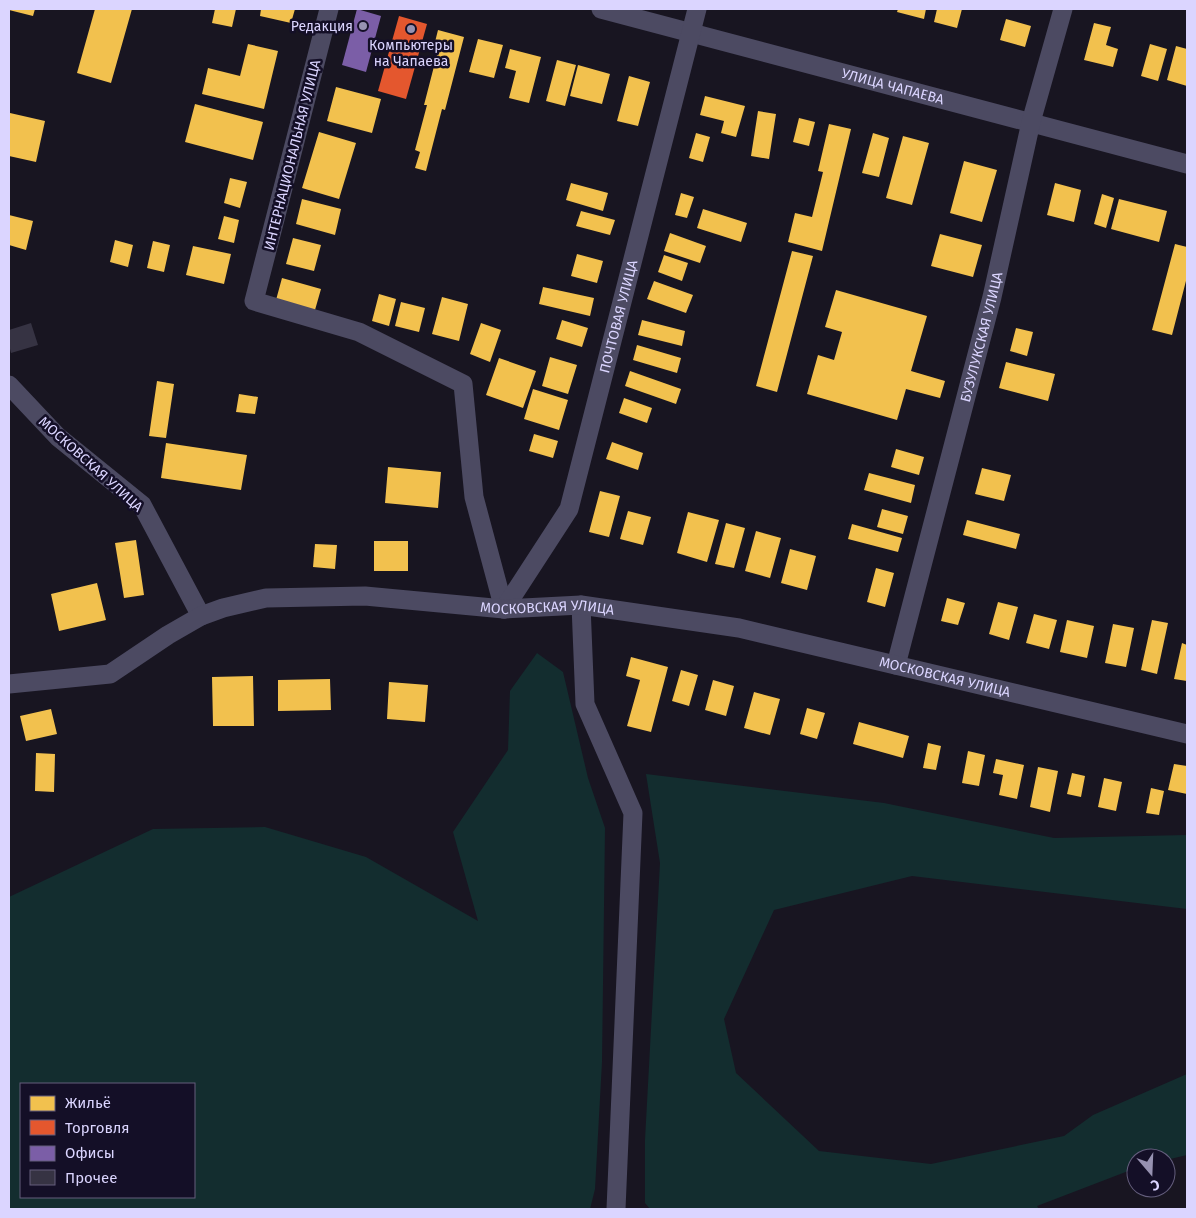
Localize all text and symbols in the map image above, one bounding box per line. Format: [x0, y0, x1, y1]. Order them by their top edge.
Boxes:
place label: Редакция [291, 18, 353, 35]
marker: Редакция [357, 20, 369, 32]
marker: Компьютеры на Чапаева [405, 23, 417, 35]
place label: Компьютеры на Чапаева [369, 37, 453, 70]
street label: ИНТЕРНАЦИОНАЛЬНАЯ УЛИЦА [261, 58, 324, 252]
street label: УЛИЦА ЧАПАЕВА [840, 65, 946, 108]
street label: ПОЧТОВАЯ УЛИЦА [596, 258, 641, 375]
street label: БУЗУЛУКСКАЯ УЛИЦА [957, 270, 1006, 404]
street label: МОСКОВСКАЯ УЛИЦА [35, 413, 146, 516]
street label: МОСКОВСКАЯ УЛИЦА [479, 597, 615, 619]
street label: МОСКОВСКАЯ УЛИЦА [877, 653, 1012, 701]
legend [20, 1083, 195, 1198]
text: Жильё [65, 1094, 111, 1112]
text: Торговля [65, 1119, 130, 1137]
text: Офисы [65, 1144, 115, 1162]
north arrow [1126, 1148, 1176, 1198]
text: Прочее [65, 1169, 117, 1187]
text: С [1148, 1175, 1162, 1194]

